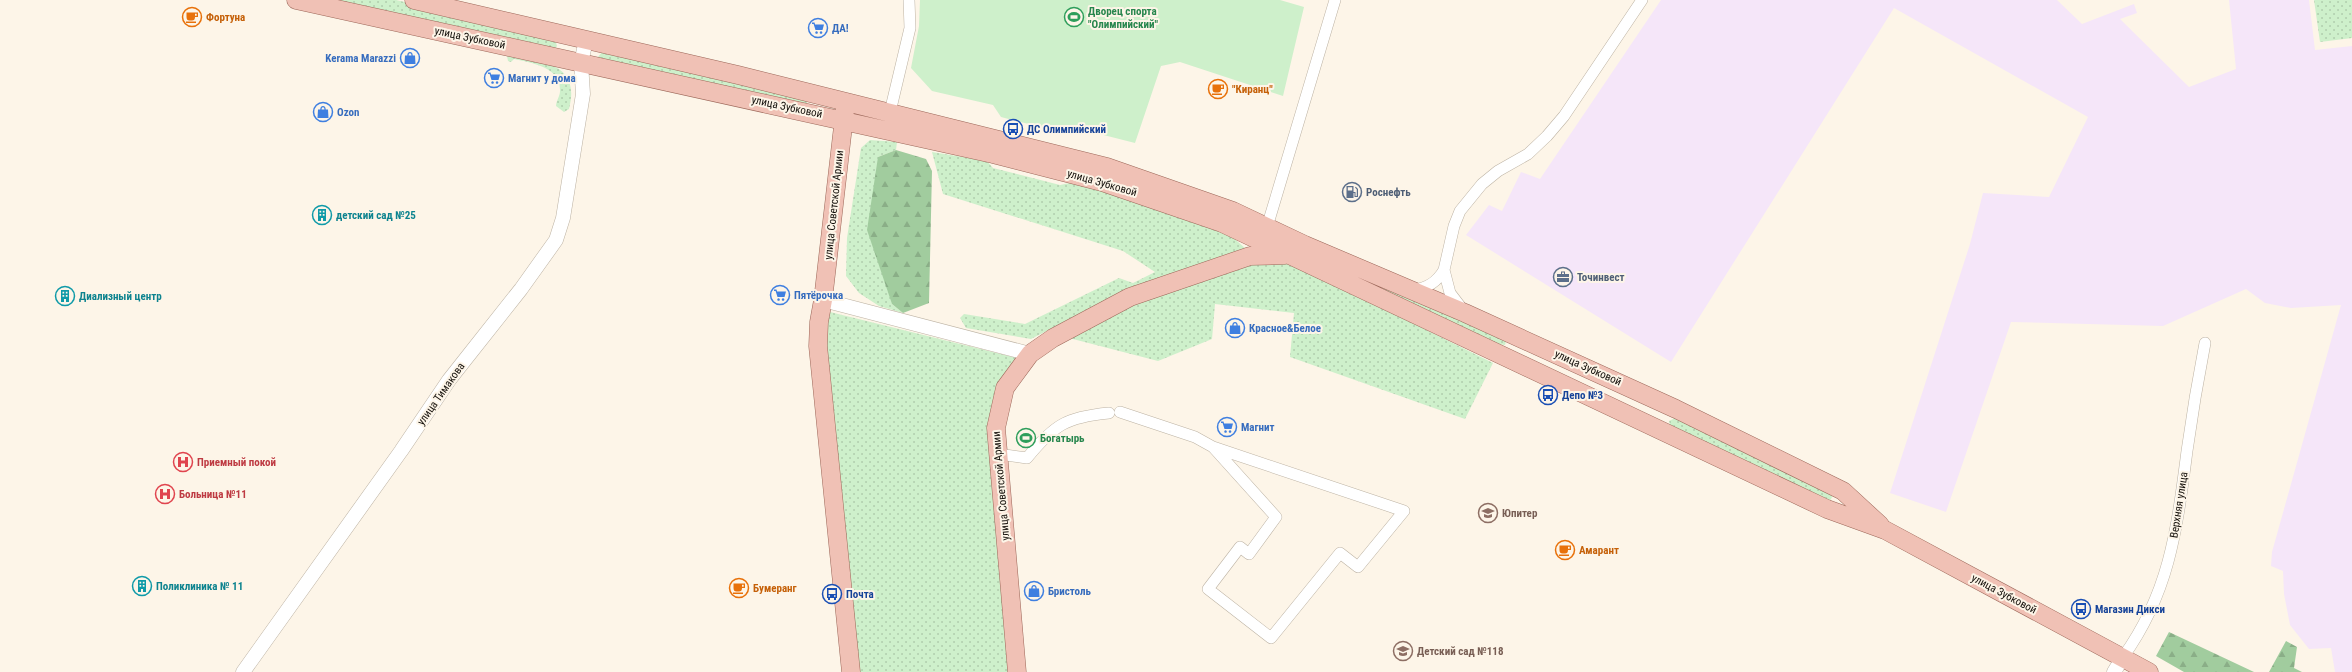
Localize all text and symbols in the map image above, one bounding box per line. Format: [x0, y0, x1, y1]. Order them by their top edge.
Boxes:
place label: Дворец спорта "Олимпийский" [1088, 5, 1159, 31]
cafe icon: Фортуна [181, 6, 203, 28]
sports icon: Дворец спорта "Олимпийский" [1063, 6, 1085, 28]
place label: Фортуна [206, 11, 245, 24]
supermarket icon: ДА! [807, 17, 829, 39]
place label: ДА! [832, 22, 849, 35]
street label: улица Зубковой [433, 24, 507, 52]
shop icon: Kerama Marazzi [399, 47, 421, 69]
place label: Kerama Marazzi [325, 52, 396, 65]
supermarket icon: Магнит у дома [483, 67, 505, 89]
place label: Магнит у дома [508, 72, 576, 85]
cafe icon: "Киранц" [1207, 78, 1229, 100]
place label: "Киранц" [1232, 83, 1273, 96]
street label: улица Зубковой [750, 93, 824, 121]
shop icon: Ozon [312, 101, 334, 123]
place label: Ozon [337, 106, 359, 119]
bus stop icon: ДС Олимпийский [1002, 118, 1024, 140]
place label: ДС Олимпийский [1027, 123, 1106, 136]
street label: улица Советской Армии [822, 150, 846, 260]
street label: улица Зубковой [1066, 167, 1138, 199]
fuel station icon: Роснефть [1341, 181, 1363, 203]
place label: Роснефть [1366, 186, 1411, 199]
building icon: детский сад №25 [311, 204, 333, 226]
place label: детский сад №25 [336, 209, 416, 222]
office icon: Точинвест [1552, 266, 1574, 288]
place label: Точинвест [1577, 271, 1625, 284]
supermarket icon: Пятёрочка [769, 284, 791, 306]
building icon: Диализный центр [54, 285, 76, 307]
place label: Пятёрочка [794, 289, 843, 302]
place label: Диализный центр [79, 290, 162, 303]
shop icon: Красное&Белое [1224, 317, 1246, 339]
place label: Красное&Белое [1249, 322, 1321, 335]
street label: улица Зубковой [1552, 347, 1624, 389]
street label: улица Тимакова [415, 360, 467, 428]
bus stop icon: Депо №3 [1537, 384, 1559, 406]
place label: Депо №3 [1562, 389, 1604, 402]
supermarket icon: Магнит [1216, 416, 1238, 438]
place label: Магнит [1241, 421, 1275, 434]
sports icon: Богатырь [1015, 427, 1037, 449]
street label: улица Советской Армии [990, 431, 1012, 541]
place label: Богатырь [1040, 432, 1085, 445]
hospital icon: Приемный покой [172, 451, 194, 473]
place label: Приемный покой [197, 456, 276, 469]
street label: Верхняя улица [2167, 471, 2191, 539]
hospital icon: Больница №11 [154, 483, 176, 505]
place label: Больница №11 [179, 488, 247, 501]
school or university icon: Юпитер [1477, 502, 1499, 524]
place label: Юпитер [1502, 507, 1538, 520]
cafe icon: Амарант [1554, 539, 1576, 561]
place label: Амарант [1579, 544, 1619, 557]
street label: улица Зубковой [1969, 571, 2039, 617]
building icon: Поликлиника № 11 [131, 575, 153, 597]
cafe icon: Бумеранг [728, 577, 750, 599]
place label: Поликлиника № 11 [156, 580, 243, 593]
shop icon: Бристоль [1023, 580, 1045, 602]
place label: Бумеранг [753, 582, 797, 595]
bus stop icon: Почта [821, 583, 843, 605]
place label: Бристоль [1048, 585, 1092, 598]
place label: Почта [846, 588, 874, 601]
bus stop icon: Магазин Дикси [2070, 598, 2092, 620]
place label: Магазин Дикси [2095, 603, 2165, 616]
school or university icon: Детский сад №118 [1392, 640, 1414, 662]
place label: Детский сад №118 [1417, 645, 1504, 658]

